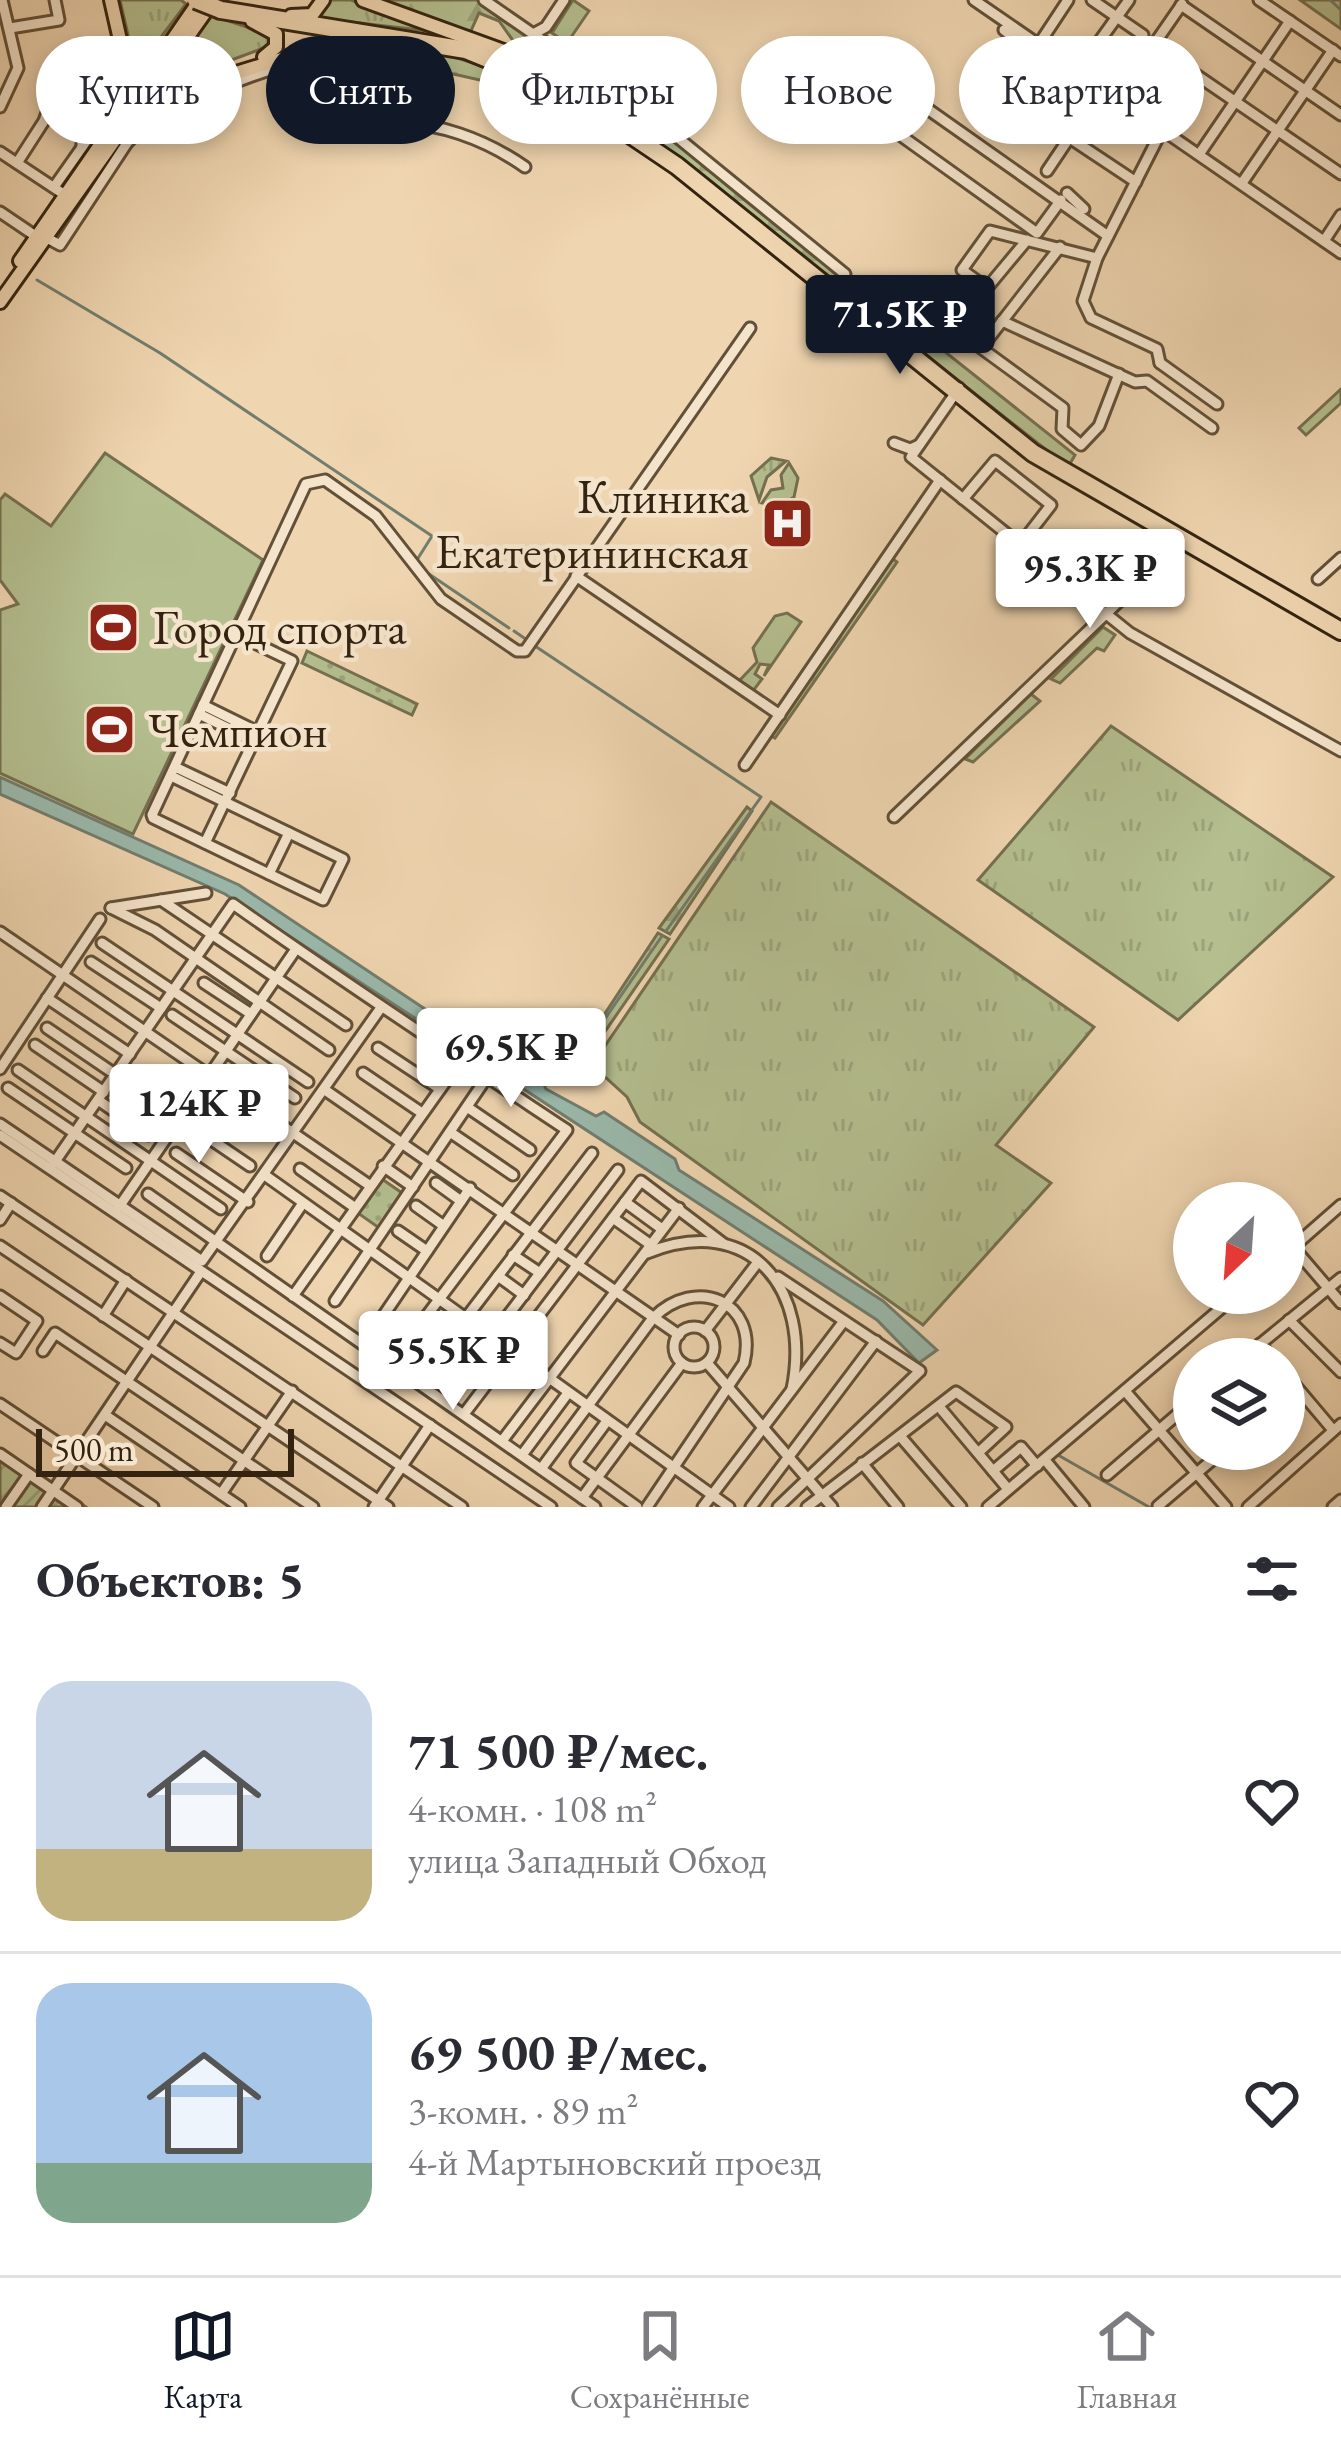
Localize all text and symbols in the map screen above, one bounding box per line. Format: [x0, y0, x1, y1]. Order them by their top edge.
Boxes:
chip: Купить [36, 36, 242, 144]
chip: Снять [266, 36, 455, 144]
chip: Фильтры [479, 36, 717, 144]
chip: Новое [741, 36, 935, 144]
chip: Квартира [959, 36, 1204, 144]
pin: 71.5K ₽ [789, 275, 1011, 377]
text: 71.5K ₽ [833, 288, 967, 339]
place label: Клиника Екатерининская [435, 465, 750, 582]
hospital icon: Клиника Екатерининская [760, 496, 816, 552]
pin: 95.3K ₽ [979, 529, 1201, 631]
text: 95.3K ₽ [1023, 542, 1157, 593]
place label: Город спорта [153, 596, 407, 658]
sports icon: Город спорта [86, 599, 142, 655]
place label: Чемпион [148, 699, 328, 761]
sports icon: Чемпион [81, 702, 137, 758]
pin: 69.5K ₽ [400, 1008, 622, 1110]
text: 69.5K ₽ [444, 1021, 578, 1072]
pin: 124K ₽ [101, 1064, 297, 1166]
text: 124K ₽ [137, 1077, 261, 1128]
north arrow [1173, 1182, 1305, 1314]
map controls [1173, 1182, 1305, 1470]
pin: 55.5K ₽ [342, 1311, 564, 1413]
text: 55.5K ₽ [386, 1324, 520, 1375]
button: layers [1173, 1338, 1305, 1470]
scale bar [36, 1423, 294, 1476]
text: 500 m [54, 1428, 134, 1471]
text: Объектов: 5 [36, 1546, 305, 1612]
icon: filters [1239, 1546, 1305, 1612]
text: 71 500 ₽/мес. [408, 1717, 708, 1783]
icon: home [132, 1729, 276, 1873]
icon: heart [1239, 1768, 1305, 1834]
text: 4-комн. · 108 m² [408, 1783, 657, 1834]
text: улица Западный Обход [408, 1834, 767, 1885]
text: 69 500 ₽/мес. [408, 2019, 708, 2085]
icon: home [132, 2031, 276, 2175]
icon: heart [1239, 2070, 1305, 2136]
text: 3-комн. · 89 m² [408, 2085, 639, 2136]
text: 4-й Мартыновский проезд [408, 2136, 821, 2187]
tab: Карта [164, 2303, 242, 2418]
tab: Сохранённые [570, 2303, 750, 2418]
tab: Главная [1077, 2303, 1177, 2418]

